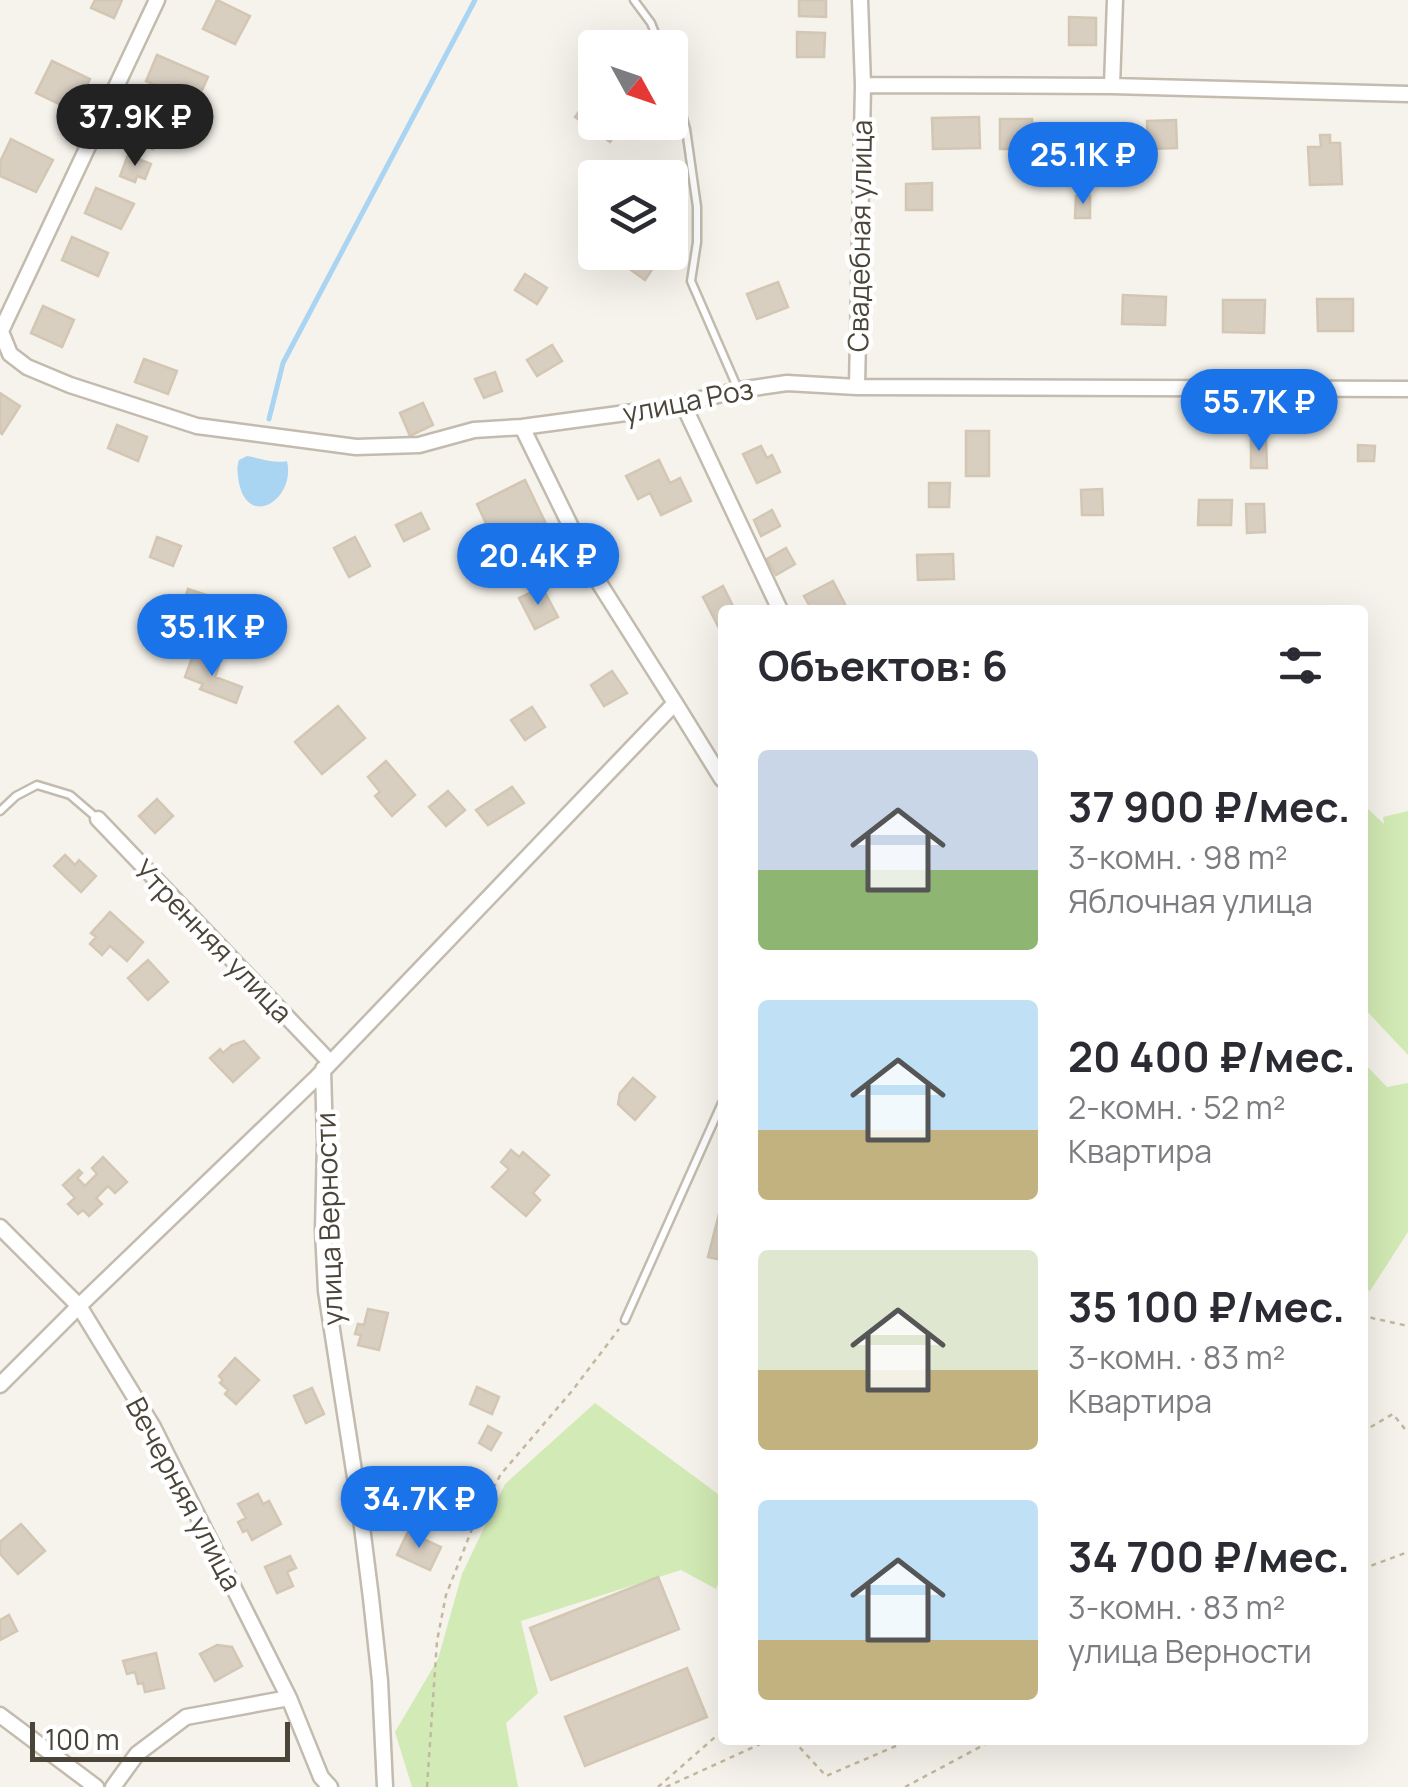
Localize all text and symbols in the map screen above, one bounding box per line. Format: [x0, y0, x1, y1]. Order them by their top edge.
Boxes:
north arrow [578, 30, 688, 140]
map controls [578, 30, 688, 270]
pin: 37.9K ₽ [43, 84, 227, 169]
text: 37.9K ₽ [78, 94, 192, 138]
street label: Свадебная улица [838, 120, 880, 352]
pin: 25.1K ₽ [991, 122, 1175, 207]
text: 25.1K ₽ [1030, 132, 1136, 176]
button: layers [578, 160, 688, 270]
street label: улица Роз [619, 369, 756, 431]
pin: 55.7K ₽ [1167, 369, 1351, 454]
text: 55.7K ₽ [1203, 379, 1315, 423]
pin: 20.4K ₽ [446, 523, 630, 608]
text: 20.4K ₽ [479, 533, 597, 577]
pin: 35.1K ₽ [120, 594, 304, 679]
text: 35.1K ₽ [159, 604, 265, 648]
text: Объектов: 6 [758, 636, 1008, 694]
icon: filters [1273, 638, 1328, 693]
text: 37 900 ₽/мес. [1068, 777, 1350, 835]
icon: home [838, 790, 958, 910]
text: 3-комн. · 98 m² [1068, 835, 1288, 879]
street label: Утренняя улица [126, 850, 301, 1030]
text: Яблочная улица [1068, 879, 1313, 923]
text: 20 400 ₽/мес. [1068, 1027, 1356, 1085]
icon: home [838, 1040, 958, 1160]
text: 2-комн. · 52 m² [1068, 1085, 1286, 1129]
street label: улица Верности [305, 1112, 351, 1326]
text: Квартира [1068, 1129, 1212, 1173]
text: 35 100 ₽/мес. [1068, 1277, 1345, 1335]
icon: home [838, 1290, 958, 1410]
text: 3-комн. · 83 m² [1068, 1335, 1285, 1379]
text: Квартира [1068, 1379, 1212, 1423]
street label: Вечерняя улица [118, 1390, 252, 1597]
pin: 34.7K ₽ [327, 1466, 511, 1551]
text: 34.7K ₽ [363, 1476, 475, 1520]
text: 34 700 ₽/мес. [1068, 1527, 1350, 1585]
icon: home [838, 1540, 958, 1660]
text: 3-комн. · 83 m² [1068, 1585, 1285, 1629]
text: улица Верности [1068, 1629, 1312, 1673]
scale bar [30, 1717, 290, 1762]
text: 100 m [45, 1720, 119, 1758]

